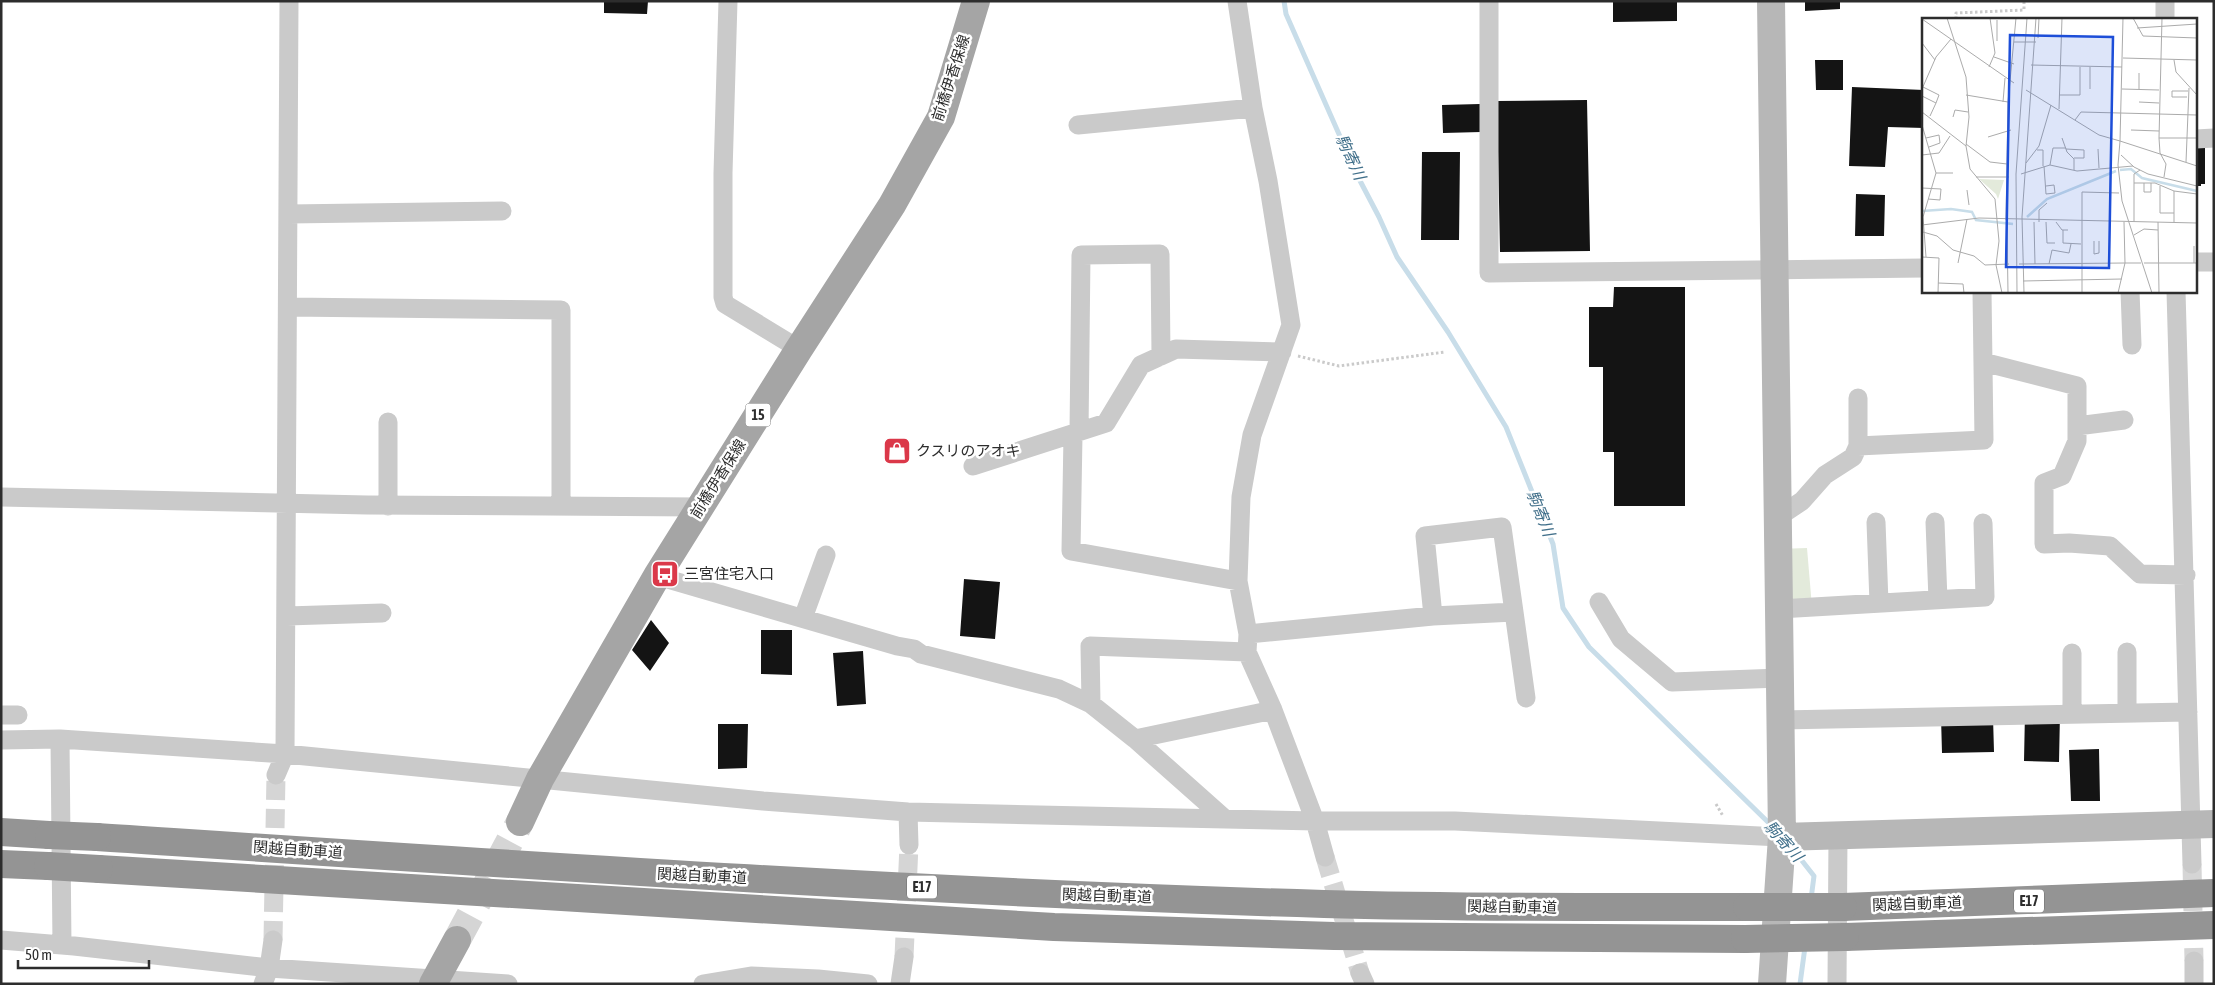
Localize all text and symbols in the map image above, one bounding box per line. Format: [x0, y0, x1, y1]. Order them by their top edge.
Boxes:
inset map [1922, 18, 2198, 292]
street label: 前橋伊香保線 [929, 32, 973, 123]
water label: 駒寄川 [1333, 131, 1370, 184]
road number: 15 [746, 404, 770, 426]
street label: 前橋伊香保線 [687, 436, 749, 521]
shop icon: クスリのアオキ [882, 436, 912, 466]
place label: クスリのアオキ [916, 442, 1021, 459]
water label: 駒寄川 [1524, 487, 1559, 540]
bus stop icon: 三宮住宅入口 [650, 559, 680, 589]
place label: 三宮住宅入口 [684, 565, 774, 582]
water label: 駒寄川 [1761, 817, 1808, 866]
street label: 関越自動車道 [253, 838, 344, 861]
street label: 関越自動車道 [657, 865, 747, 886]
road number: E17 [907, 876, 937, 899]
street label: 関越自動車道 [1062, 885, 1152, 906]
road number: E17 [2014, 889, 2044, 912]
street label: 関越自動車道 [1872, 893, 1962, 914]
street label: 関越自動車道 [1467, 897, 1557, 916]
scale bar [18, 938, 149, 970]
text: 50 m [25, 946, 52, 963]

